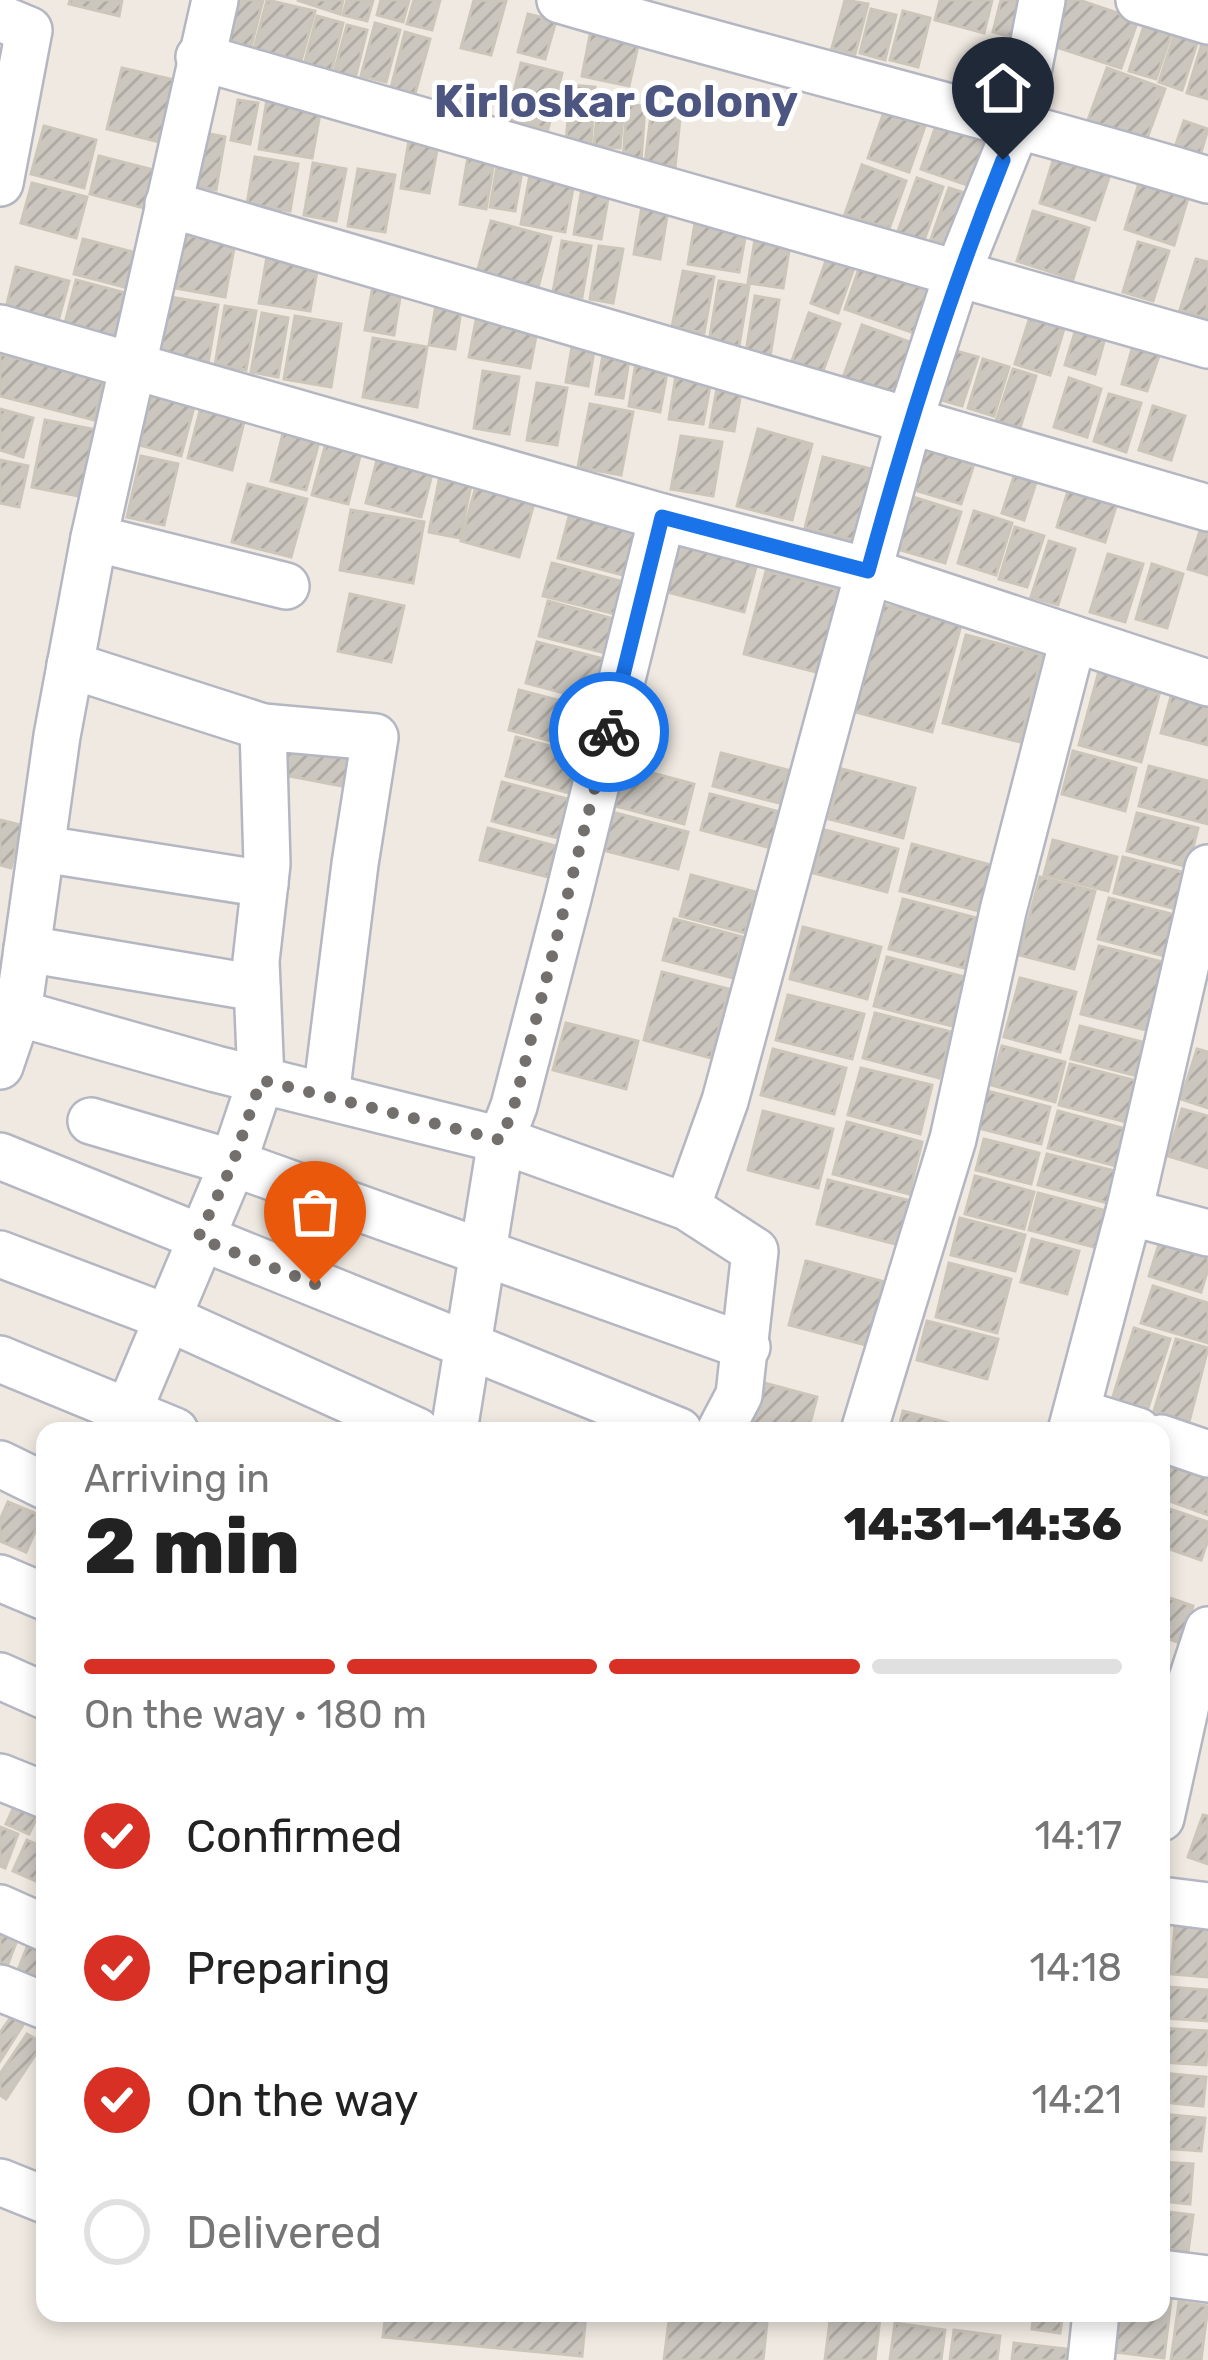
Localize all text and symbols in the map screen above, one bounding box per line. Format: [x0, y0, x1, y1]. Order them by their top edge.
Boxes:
pin [952, 37, 1054, 160]
icon: home [970, 55, 1036, 121]
district label: Kirloskar Colony [434, 75, 798, 128]
courier [549, 672, 669, 792]
icon: bike [576, 699, 642, 765]
pin [264, 1161, 366, 1284]
icon: bag [282, 1179, 348, 1245]
text: Arriving in [84, 1456, 270, 1502]
text: 14:31–14:36 [844, 1498, 1122, 1551]
text: 2 min [84, 1500, 300, 1593]
text: On the way · 180 m [84, 1692, 427, 1738]
icon: check [84, 1803, 150, 1869]
text: Confirmed [186, 1810, 403, 1863]
text: 14:17 [1034, 1813, 1122, 1859]
icon: check [84, 1935, 150, 2001]
text: Preparing [186, 1942, 391, 1995]
text: 14:18 [1030, 1945, 1122, 1991]
icon: check [84, 2067, 150, 2133]
text: On the way [186, 2074, 419, 2127]
text: 14:21 [1032, 2077, 1122, 2123]
text: Delivered [186, 2206, 382, 2259]

